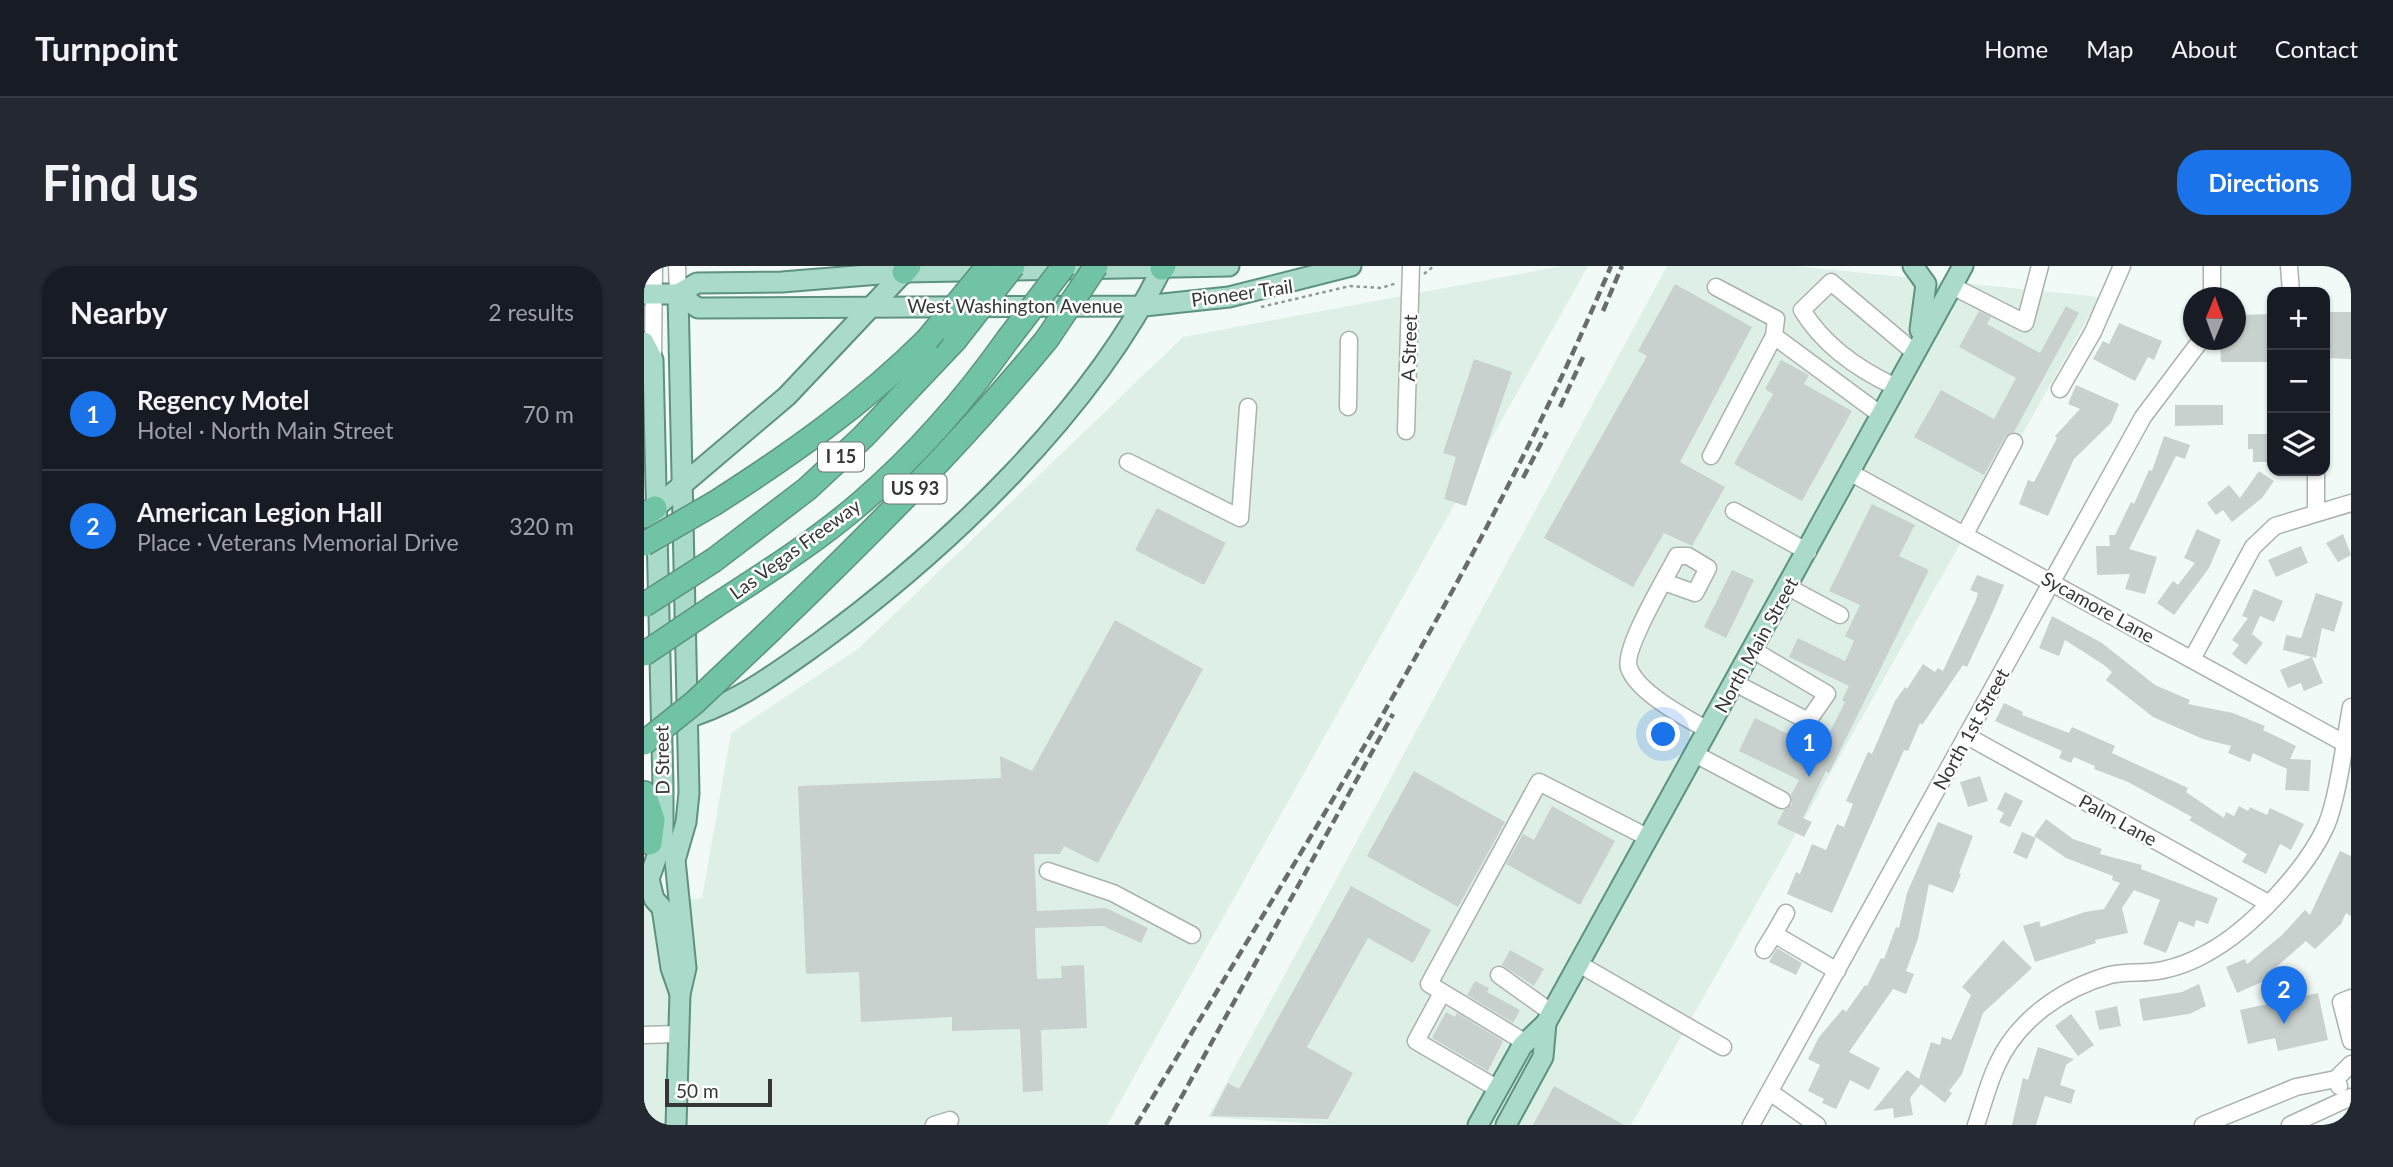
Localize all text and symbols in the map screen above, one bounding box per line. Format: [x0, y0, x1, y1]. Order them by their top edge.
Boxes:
text: Turnpoint [35, 28, 178, 68]
text: Home [1984, 34, 2048, 63]
text: Map [2086, 34, 2134, 63]
text: About [2172, 34, 2237, 63]
text: Contact [2275, 34, 2358, 63]
button: Directions [2177, 150, 2351, 215]
text: Find us [42, 153, 199, 211]
street label: Pioneer Trail [1190, 274, 1294, 311]
north arrow [2183, 287, 2246, 350]
map controls [2267, 287, 2330, 476]
button: + [2267, 287, 2330, 350]
text: Nearby [70, 294, 168, 330]
street label: West Washington Avenue [907, 294, 1123, 317]
text: 2 results [488, 298, 574, 326]
street label: A Street [1396, 314, 1421, 382]
button: − [2267, 350, 2330, 413]
text: Regency Motel [137, 384, 309, 416]
text: 1 [86, 400, 100, 428]
text: 70 m [523, 400, 574, 428]
button: layers [2267, 413, 2330, 476]
text: Hotel · North Main Street [137, 416, 393, 444]
road number: I 15 [818, 442, 864, 472]
road number: US 93 [884, 474, 946, 504]
street label: Las Vegas Freeway [725, 493, 865, 604]
text: American Legion Hall [137, 496, 382, 528]
text: 2 [86, 512, 100, 540]
text: 320 m [509, 512, 574, 540]
text: Place · Veterans Memorial Drive [137, 528, 459, 556]
street label: Sycamore Lane [2038, 566, 2159, 647]
street label: North Main Street [1709, 573, 1802, 716]
street label: North 1st Street [1928, 664, 2013, 793]
your location [1646, 717, 1680, 751]
pin: 1 [1786, 719, 1832, 777]
street label: D Street [649, 725, 674, 795]
street label: Palm Lane [2075, 789, 2161, 850]
pin: 2 [2261, 966, 2307, 1024]
scale bar [665, 1076, 772, 1108]
text: 50 m [676, 1079, 719, 1102]

